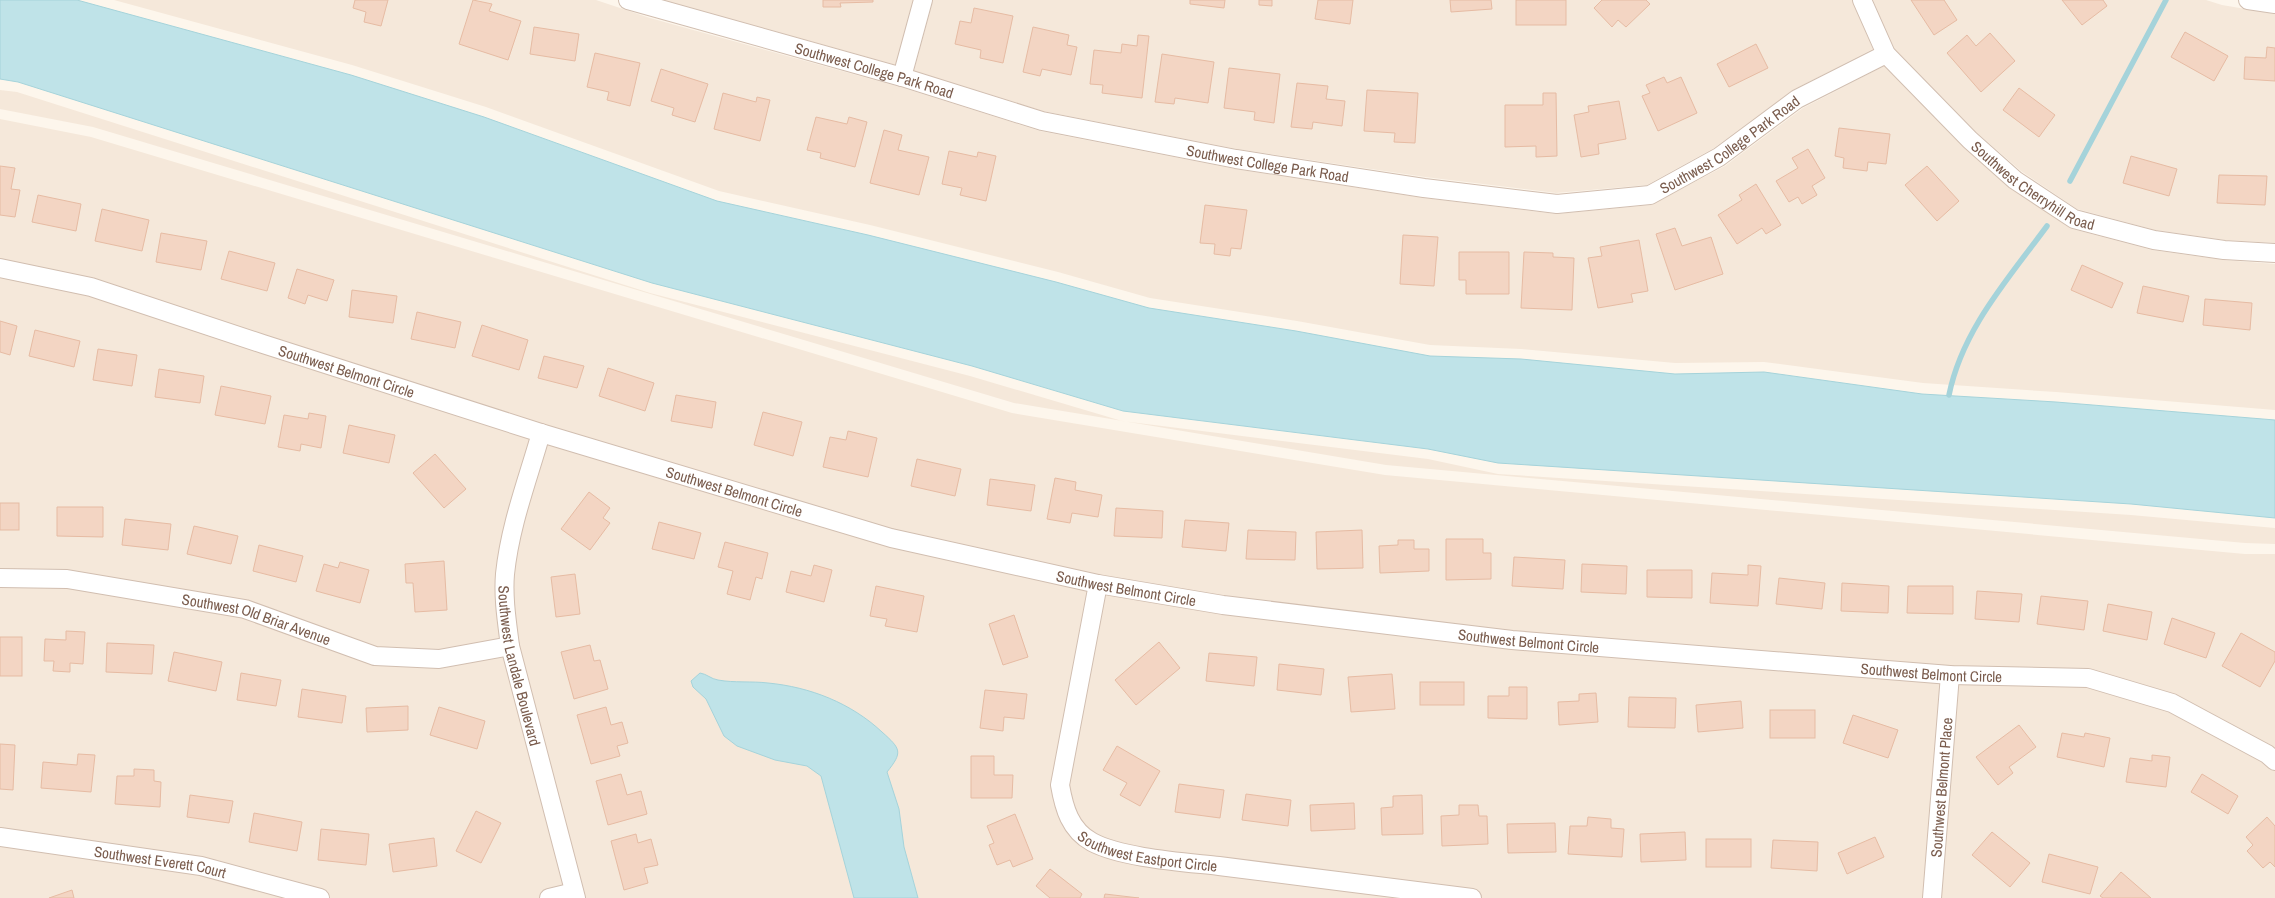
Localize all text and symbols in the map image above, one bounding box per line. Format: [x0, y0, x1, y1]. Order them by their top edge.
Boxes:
street label: Southwest College Park Road [793, 37, 956, 103]
street label: Southwest College Park Road [1656, 90, 1804, 198]
street label: Southwest Cherryhill Road [1967, 136, 2097, 234]
street label: Southwest College Park Road [1185, 139, 1350, 187]
street label: Southwest Belmont Circle [276, 339, 417, 402]
street label: Southwest Belmont Circle [664, 461, 805, 521]
street label: Southwest Belmont Circle [1054, 565, 1198, 611]
street label: Southwest Landale Boulevard [494, 585, 546, 748]
street label: Southwest Old Briar Avenue [180, 588, 334, 650]
street label: Southwest Belmont Circle [1457, 623, 1600, 657]
street label: Southwest Belmont Circle [1860, 657, 2002, 687]
street label: Southwest Belmont Place [1925, 716, 1957, 858]
street label: Southwest Eastport Circle [1073, 825, 1218, 876]
street label: Southwest Everett Court [93, 840, 229, 883]

